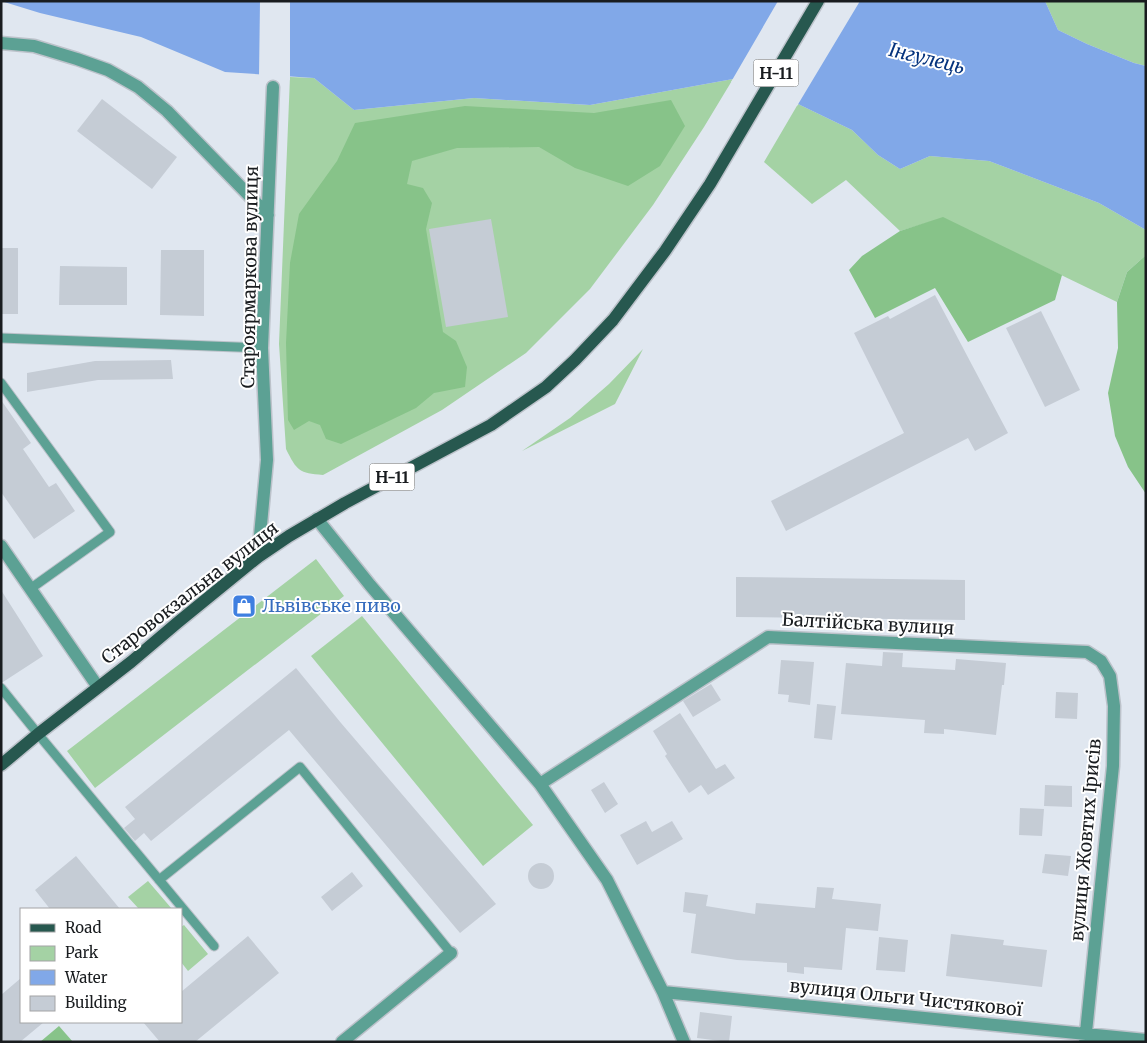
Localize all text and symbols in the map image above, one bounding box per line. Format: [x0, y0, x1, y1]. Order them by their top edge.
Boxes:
water label: Інгулець [887, 37, 967, 79]
road number: Н-11 [754, 59, 798, 86]
street label: Староярмаркова вулиця [236, 165, 263, 389]
road number: Н-11 [370, 464, 414, 491]
street label: Старовокзальна вулиця [97, 516, 283, 669]
shop icon: Львівське пиво [231, 593, 257, 619]
place label: Львівське пиво [262, 594, 401, 617]
street label: Балтійська вулиця [781, 607, 955, 640]
street label: вулиця Жовтих Ірисів [1065, 737, 1106, 942]
legend [20, 908, 182, 1023]
text: Road [65, 918, 101, 937]
text: Park [65, 943, 99, 962]
text: Water [64, 968, 108, 987]
street label: вулиця Ольги Чистякової [788, 974, 1024, 1021]
text: Building [65, 993, 127, 1012]

